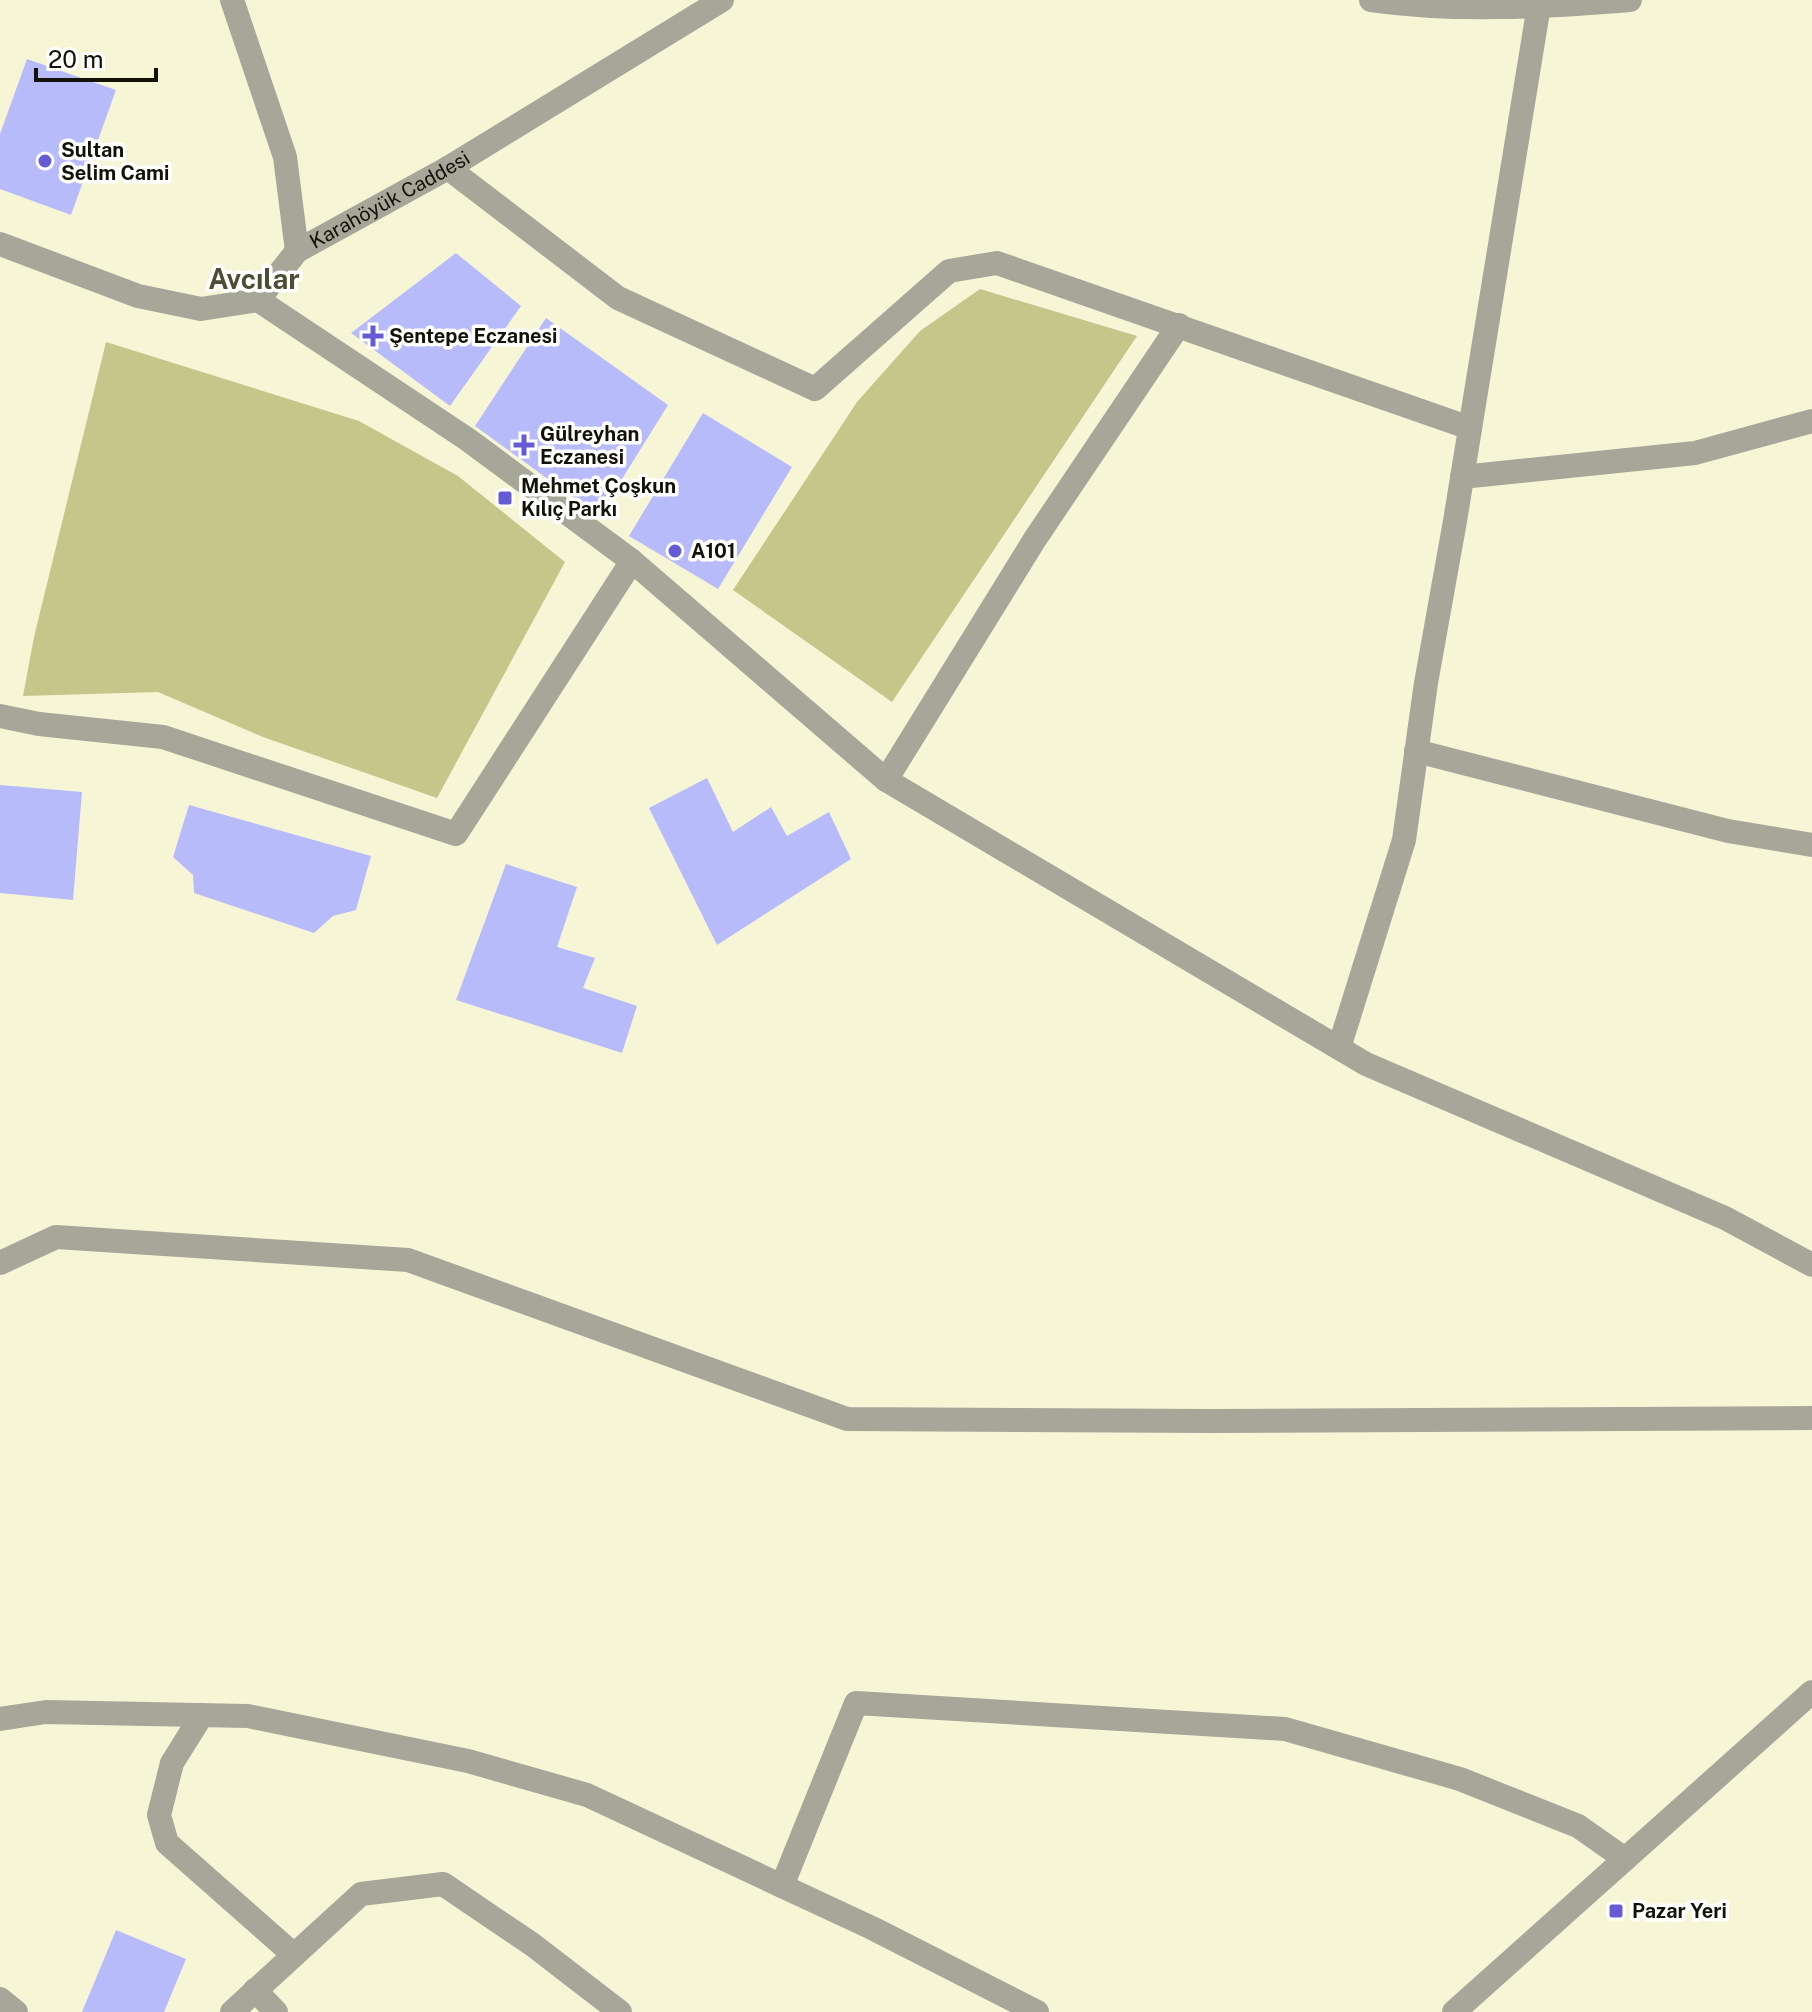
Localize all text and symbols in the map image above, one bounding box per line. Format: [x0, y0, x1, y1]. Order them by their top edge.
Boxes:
scale bar [36, 32, 156, 82]
text: 20 m [48, 45, 104, 73]
place label: Sultan Selim Cami [61, 138, 169, 185]
street label: Karahöyük Caddesi [305, 146, 474, 254]
marker: Sultan Selim Cami [36, 152, 54, 170]
district label: Avcılar [208, 262, 300, 295]
place label: Şentepe Eczanesi [389, 324, 557, 348]
marker: Şentepe Eczanesi [364, 327, 382, 345]
place label: Gülreyhan Eczanesi [540, 422, 639, 469]
marker: Gülreyhan Eczanesi [515, 436, 533, 454]
place label: Mehmet Çoşkun Kılıç Parkı [521, 474, 676, 521]
marker: Mehmet Çoşkun Kılıç Parkı [496, 489, 514, 507]
place label: A101 [691, 539, 736, 563]
marker: A101 [666, 542, 684, 560]
place label: Pazar Yeri [1632, 1899, 1727, 1923]
marker: Pazar Yeri [1607, 1902, 1625, 1920]

